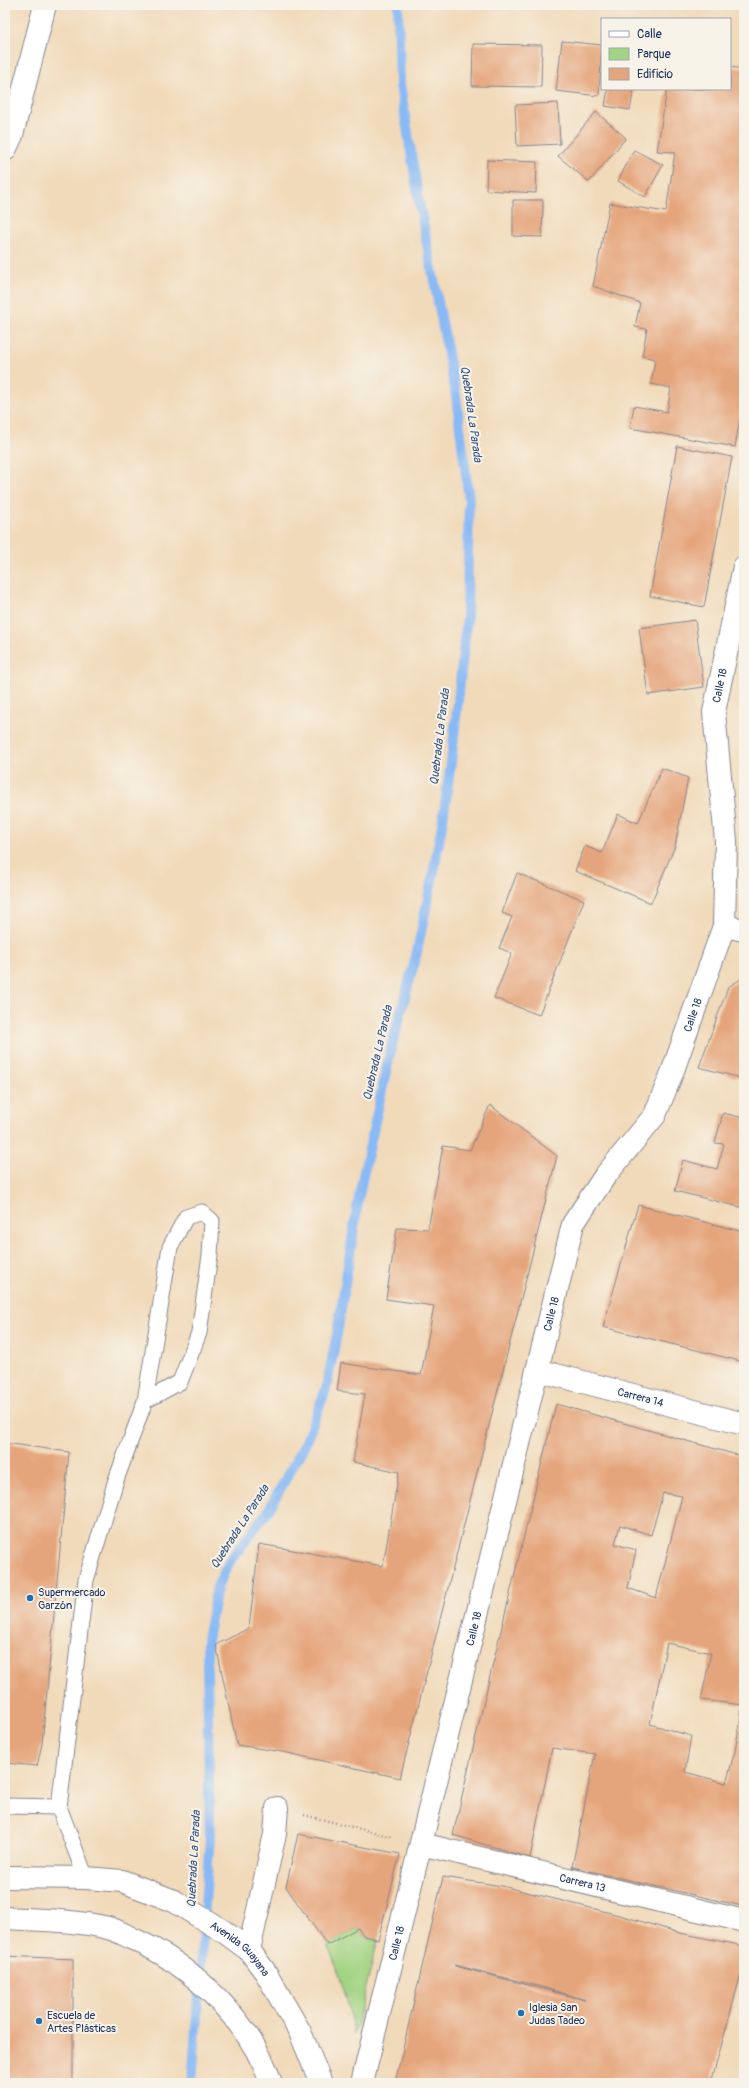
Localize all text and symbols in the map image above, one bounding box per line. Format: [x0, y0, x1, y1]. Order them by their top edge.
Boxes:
legend [601, 18, 731, 90]
text: Calle [637, 27, 662, 42]
text: Parque [637, 47, 671, 62]
text: Edificio [637, 67, 673, 82]
water label: Quebrada La Parada [457, 365, 485, 465]
street label: Calle 18 [710, 667, 729, 704]
water label: Quebrada La Parada [427, 686, 454, 786]
street label: Calle 18 [681, 996, 705, 1034]
water label: Quebrada La Parada [360, 1003, 397, 1102]
street label: Calle 18 [540, 1295, 562, 1332]
street label: Carrera 14 [616, 1385, 666, 1409]
water label: Quebrada La Parada [207, 1481, 274, 1572]
place label: Supermercado Garzón [38, 1586, 105, 1612]
marker: Supermercado Garzón [25, 1593, 35, 1603]
street label: Calle 18 [463, 1610, 484, 1647]
water label: Quebrada La Parada [184, 1809, 204, 1908]
street label: Carrera 13 [558, 1871, 607, 1894]
street label: Avenida Guayana [208, 1918, 273, 1979]
street label: Calle 18 [386, 1924, 407, 1962]
place label: Iglesia San Judas Tadeo [529, 2001, 585, 2027]
marker: Iglesia San Judas Tadeo [516, 2008, 526, 2018]
place label: Escuela de Artes Plásticas [47, 2009, 116, 2035]
marker: Escuela de Artes Plásticas [34, 2016, 44, 2026]

